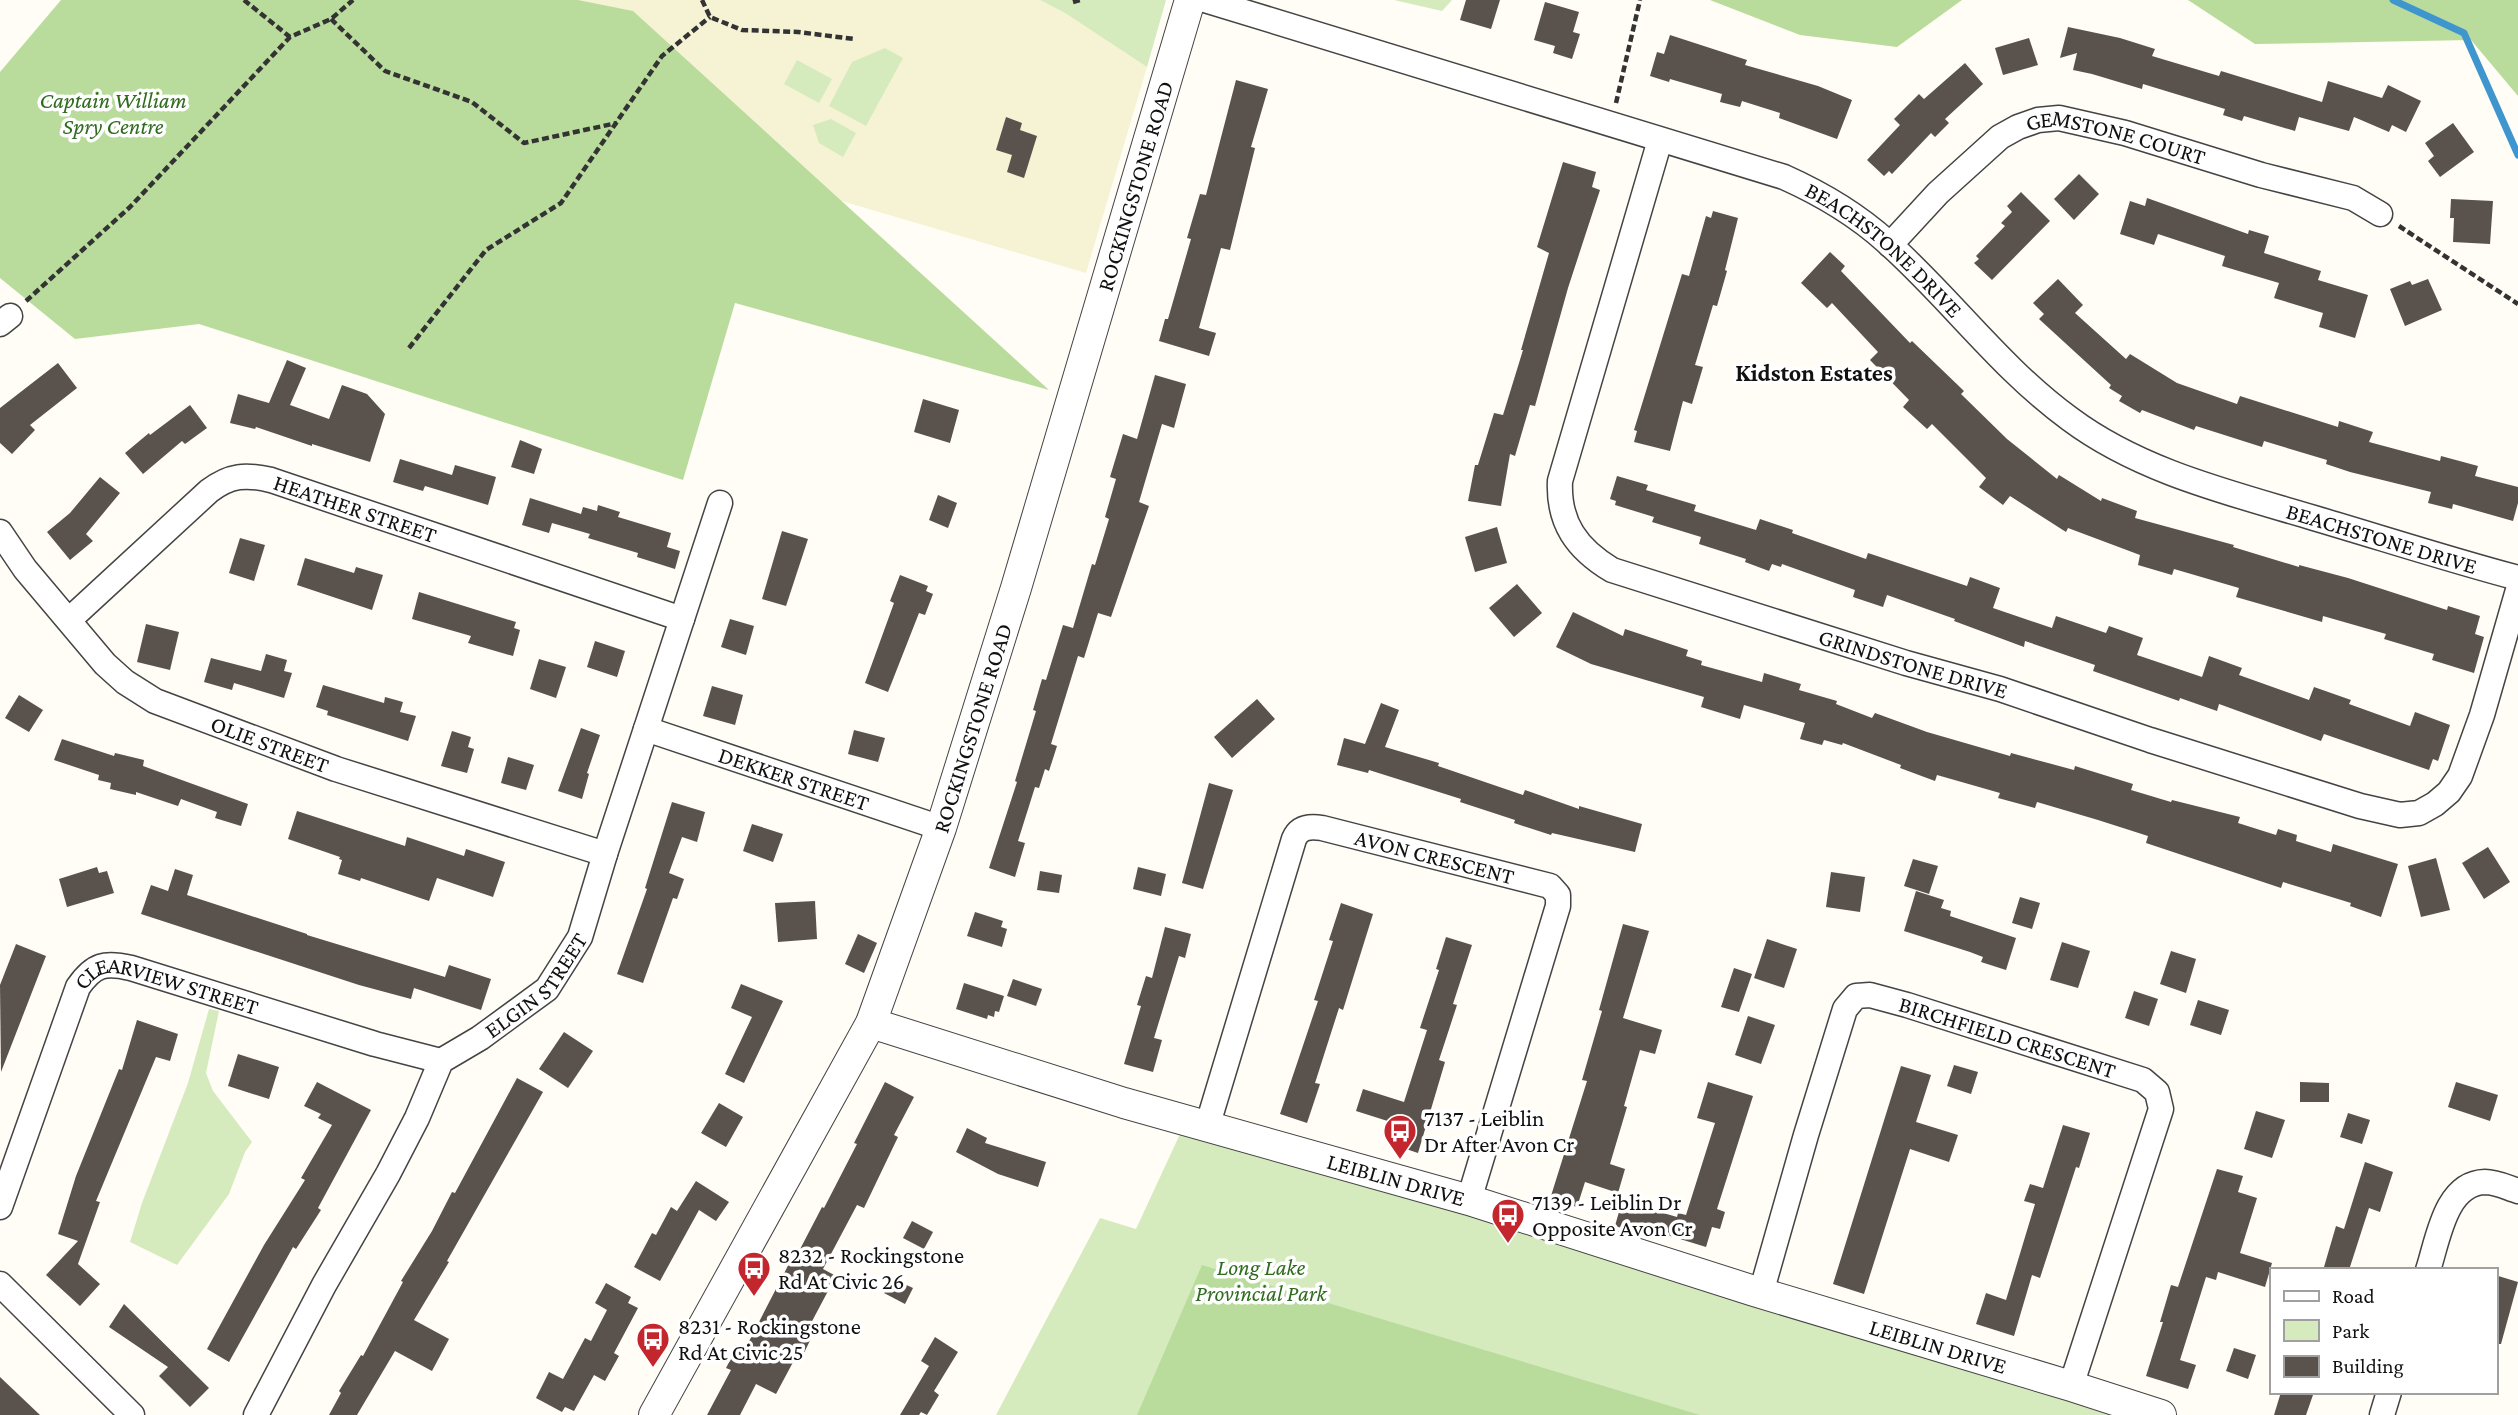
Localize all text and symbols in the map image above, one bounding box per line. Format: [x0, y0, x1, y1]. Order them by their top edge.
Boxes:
street label: ROCKINGSTONE ROAD [1092, 78, 1178, 294]
park label: Captain William Spry Centre [39, 87, 187, 139]
street label: GEMSTONE COURT [2022, 104, 2209, 170]
street label: BEACHSTONE DRIVE [1801, 176, 1968, 323]
district label: Kidston Estates [1735, 359, 1893, 386]
street label: HEATHER STREET [270, 469, 441, 548]
street label: BEACHSTONE DRIVE [2283, 498, 2480, 579]
street label: ROCKINGSTONE ROAD [927, 620, 1017, 836]
street label: GRINDSTONE DRIVE [1816, 623, 2011, 704]
street label: OLIE STREET [207, 710, 333, 778]
street label: DEKKER STREET [715, 741, 873, 816]
street label: AVON CRESCENT [1352, 824, 1518, 890]
street label: ELGIN STREET [479, 927, 593, 1043]
street label: CLEARVIEW STREET [68, 952, 262, 1020]
street label: BIRCHFIELD CRESCENT [1896, 990, 2120, 1084]
place label: 7137 - Leiblin Dr After Avon Cr [1424, 1105, 1575, 1157]
bus stop icon: 7137 - Leiblin Dr After Avon Cr [1381, 1112, 1419, 1161]
street label: LEIBLIN DRIVE [1324, 1148, 1468, 1211]
place label: 7139 - Leiblin Dr Opposite Avon Cr [1532, 1189, 1693, 1241]
bus stop icon: 7139 - Leiblin Dr Opposite Avon Cr [1489, 1196, 1527, 1245]
place label: 8232 - Rockingstone Rd At Civic 26 [778, 1242, 964, 1294]
bus stop icon: 8232 - Rockingstone Rd At Civic 26 [735, 1249, 773, 1298]
park label: Long Lake Provincial Park [1195, 1254, 1328, 1306]
legend [2270, 1268, 2497, 1394]
text: Road [2332, 1284, 2375, 1308]
place label: 8231 - Rockingstone Rd At Civic 25 [678, 1313, 861, 1365]
street label: LEIBLIN DRIVE [1866, 1313, 2010, 1379]
text: Park [2332, 1319, 2369, 1343]
bus stop icon: 8231 - Rockingstone Rd At Civic 25 [634, 1320, 672, 1369]
text: Building [2332, 1354, 2404, 1378]

